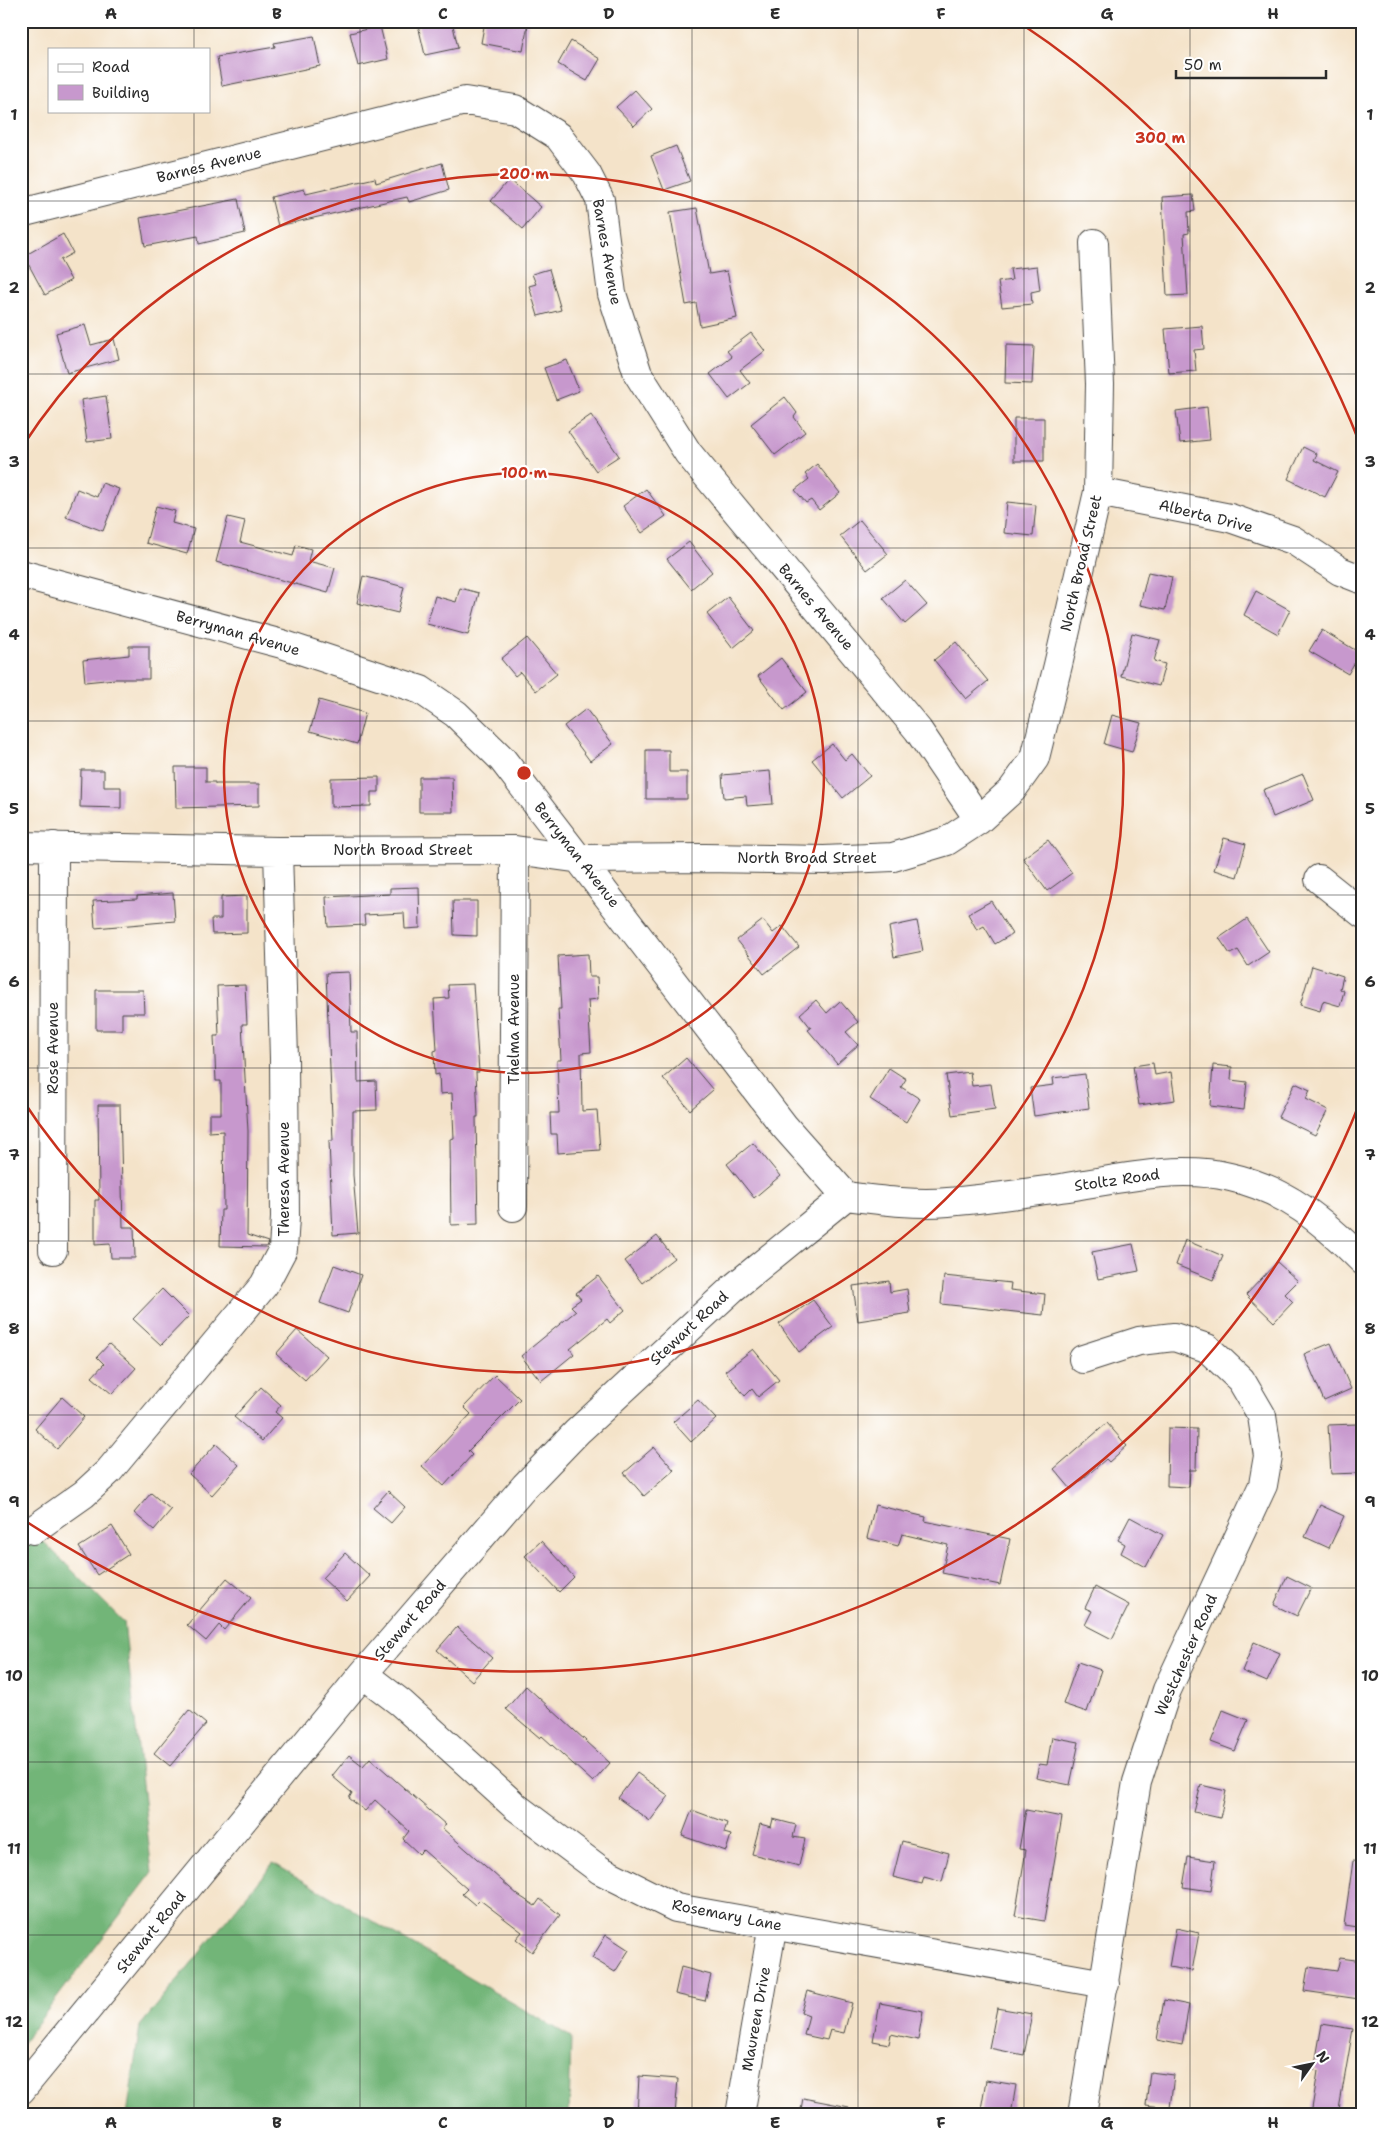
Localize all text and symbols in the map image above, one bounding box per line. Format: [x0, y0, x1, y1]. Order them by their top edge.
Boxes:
text: A [105, 3, 117, 24]
text: B [272, 3, 282, 24]
text: C [438, 3, 448, 24]
text: D [603, 3, 615, 24]
text: E [770, 3, 780, 24]
text: F [936, 3, 946, 24]
text: G [1101, 3, 1114, 24]
text: H [1267, 3, 1279, 24]
legend [48, 48, 210, 112]
scale bar [1176, 48, 1326, 80]
text: 50 m [1184, 55, 1222, 75]
text: Road [92, 57, 130, 77]
text: Building [92, 83, 149, 103]
text: 1 [10, 104, 18, 125]
text: 1 [1366, 104, 1374, 125]
text: 300 m [1135, 128, 1185, 148]
street label: Barnes Avenue [155, 142, 263, 188]
text: 200 m [499, 164, 549, 184]
street label: Barnes Avenue [588, 197, 626, 307]
text: 2 [8, 277, 20, 298]
text: 2 [1364, 277, 1376, 298]
text: 3 [8, 451, 20, 472]
text: 3 [1364, 451, 1376, 472]
text: 100 m [501, 463, 547, 483]
street label: North Broad Street [1056, 493, 1106, 633]
street label: Alberta Drive [1157, 495, 1255, 537]
street label: Barnes Avenue [774, 560, 858, 654]
street label: Berryman Avenue [174, 606, 302, 660]
text: 4 [8, 624, 20, 645]
text: 4 [1364, 624, 1376, 645]
centre of rings [515, 764, 533, 782]
text: 5 [9, 798, 19, 819]
street label: Berryman Avenue [530, 798, 624, 912]
text: 5 [1365, 798, 1375, 819]
street label: North Broad Street [333, 840, 473, 860]
street label: North Broad Street [737, 848, 877, 868]
text: 6 [8, 971, 20, 992]
text: 6 [1364, 971, 1376, 992]
street label: Thelma Avenue [504, 974, 524, 1084]
street label: Rose Avenue [43, 1002, 63, 1094]
street label: Theresa Avenue [274, 1121, 294, 1237]
text: 7 [8, 1144, 20, 1165]
text: 7 [1364, 1144, 1376, 1165]
street label: Stoltz Road [1073, 1164, 1161, 1196]
street label: Stewart Road [645, 1286, 733, 1370]
text: 8 [8, 1318, 20, 1339]
text: 8 [1364, 1318, 1376, 1339]
text: 9 [8, 1491, 20, 1512]
text: 9 [1364, 1491, 1376, 1512]
street label: Stewart Road [369, 1575, 451, 1664]
street label: Westchester Road [1150, 1590, 1222, 1719]
text: 10 [5, 1665, 23, 1686]
text: 10 [1361, 1665, 1379, 1686]
text: 11 [7, 1838, 21, 1859]
text: 11 [1363, 1838, 1377, 1859]
street label: Stewart Road [112, 1886, 191, 1977]
street label: Rosemary Lane [670, 1895, 784, 1935]
street label: Maureen Drive [737, 1965, 775, 2073]
text: 12 [5, 2011, 23, 2032]
text: 12 [1361, 2011, 1379, 2032]
north arrow [1286, 2038, 1336, 2088]
text: N [1312, 2047, 1333, 2066]
text: A [105, 2112, 117, 2133]
text: B [272, 2112, 282, 2133]
text: C [438, 2112, 448, 2133]
text: D [603, 2112, 615, 2133]
text: E [770, 2112, 780, 2133]
text: F [936, 2112, 946, 2133]
text: G [1101, 2112, 1114, 2133]
text: H [1267, 2112, 1279, 2133]

